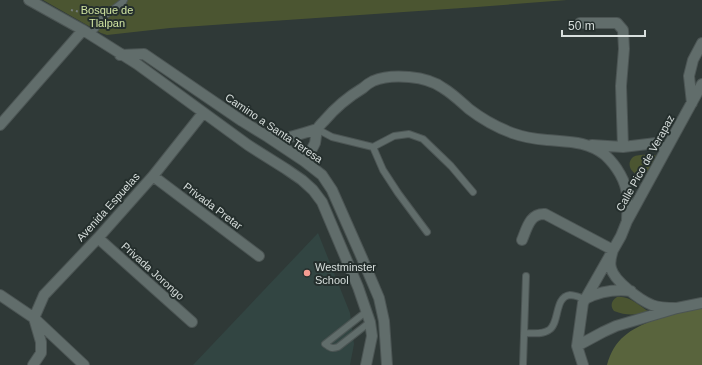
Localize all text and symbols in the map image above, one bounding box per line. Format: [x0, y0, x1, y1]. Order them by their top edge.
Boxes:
park label: Bosque de Tlalpan [81, 4, 133, 29]
scale bar [562, 12, 645, 38]
text: 50 m [568, 19, 595, 33]
street label: Camino a Santa Teresa [223, 91, 326, 166]
street label: Calle Pico de Verapaz [614, 113, 676, 213]
street label: Avenida Espuelas [74, 170, 142, 244]
street label: Privada Pretar [181, 180, 245, 232]
street label: Privada Jorongo [119, 240, 187, 302]
place label: Westminster School [315, 261, 376, 286]
marker: Westminster School [302, 268, 312, 278]

